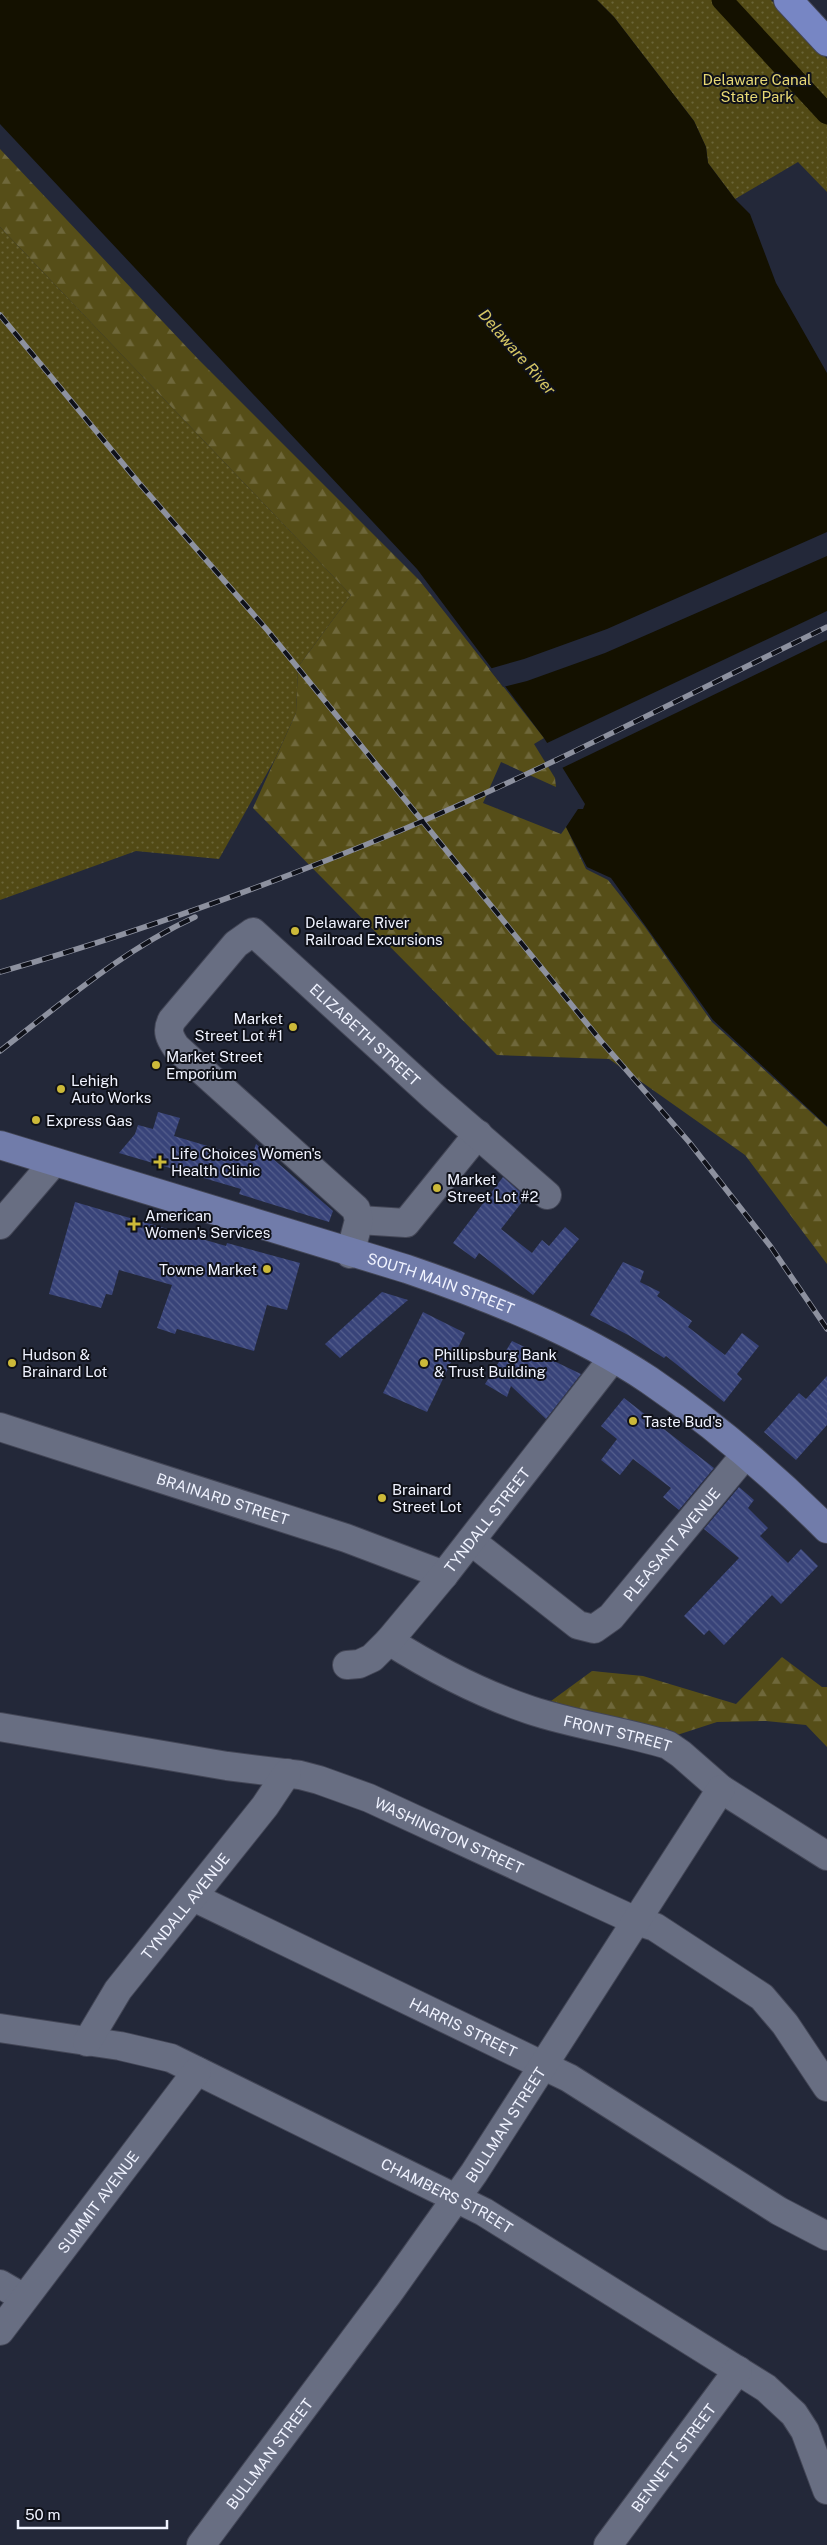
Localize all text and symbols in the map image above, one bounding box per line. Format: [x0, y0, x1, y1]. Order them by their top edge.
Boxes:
park label: Delaware Canal State Park [702, 71, 812, 105]
water label: Delaware River [475, 305, 560, 400]
place label: Delaware River Railroad Excursions [305, 914, 443, 948]
marker: Delaware River Railroad Excursions [289, 925, 301, 937]
street label: ELIZABETH STREET [307, 980, 424, 1089]
place label: Market Street Lot #1 [194, 1010, 283, 1044]
marker: Market Street Lot #1 [287, 1021, 299, 1033]
place label: Market Street Emporium [166, 1048, 263, 1082]
marker: Market Street Emporium [150, 1059, 162, 1071]
place label: Lehigh Auto Works [71, 1072, 151, 1106]
marker: Lehigh Auto Works [55, 1083, 67, 1095]
place label: Express Gas [46, 1112, 132, 1129]
marker: Express Gas [30, 1114, 42, 1126]
place label: Life Choices Women's Health Clinic [171, 1145, 321, 1179]
marker: Life Choices Women's Health Clinic [153, 1155, 167, 1169]
place label: Market Street Lot #2 [447, 1171, 538, 1205]
marker: Market Street Lot #2 [431, 1182, 443, 1194]
place label: American Women's Services [145, 1207, 270, 1241]
marker: American Women's Services [127, 1217, 141, 1231]
street label: SOUTH MAIN STREET [365, 1249, 517, 1317]
place label: Towne Market [159, 1261, 257, 1278]
marker: Towne Market [261, 1263, 273, 1275]
place label: Hudson & Brainard Lot [22, 1346, 108, 1380]
place label: Phillipsburg Bank & Trust Building [434, 1346, 557, 1380]
marker: Hudson & Brainard Lot [6, 1357, 18, 1369]
marker: Phillipsburg Bank & Trust Building [418, 1357, 430, 1369]
place label: Taste Bud's [643, 1413, 722, 1430]
marker: Taste Bud's [627, 1415, 639, 1427]
street label: TYNDALL STREET [441, 1464, 533, 1576]
street label: BRAINARD STREET [154, 1469, 291, 1528]
place label: Brainard Street Lot [392, 1481, 462, 1515]
street label: PLEASANT AVENUE [620, 1484, 723, 1604]
marker: Brainard Street Lot [376, 1492, 388, 1504]
street label: FRONT STREET [562, 1712, 674, 1754]
street label: WASHINGTON STREET [372, 1793, 526, 1877]
street label: TYNDALL AVENUE [138, 1850, 233, 1963]
street label: HARRIS STREET [407, 1994, 520, 2060]
street label: BULLMAN STREET [462, 2064, 548, 2185]
street label: SUMMIT AVENUE [54, 2148, 142, 2256]
street label: CHAMBERS STREET [378, 2154, 516, 2236]
street label: BULLMAN STREET [222, 2395, 316, 2512]
street label: BENNETT STREET [627, 2400, 719, 2515]
scale bar [18, 2498, 166, 2530]
text: 50 m [25, 2506, 60, 2523]

